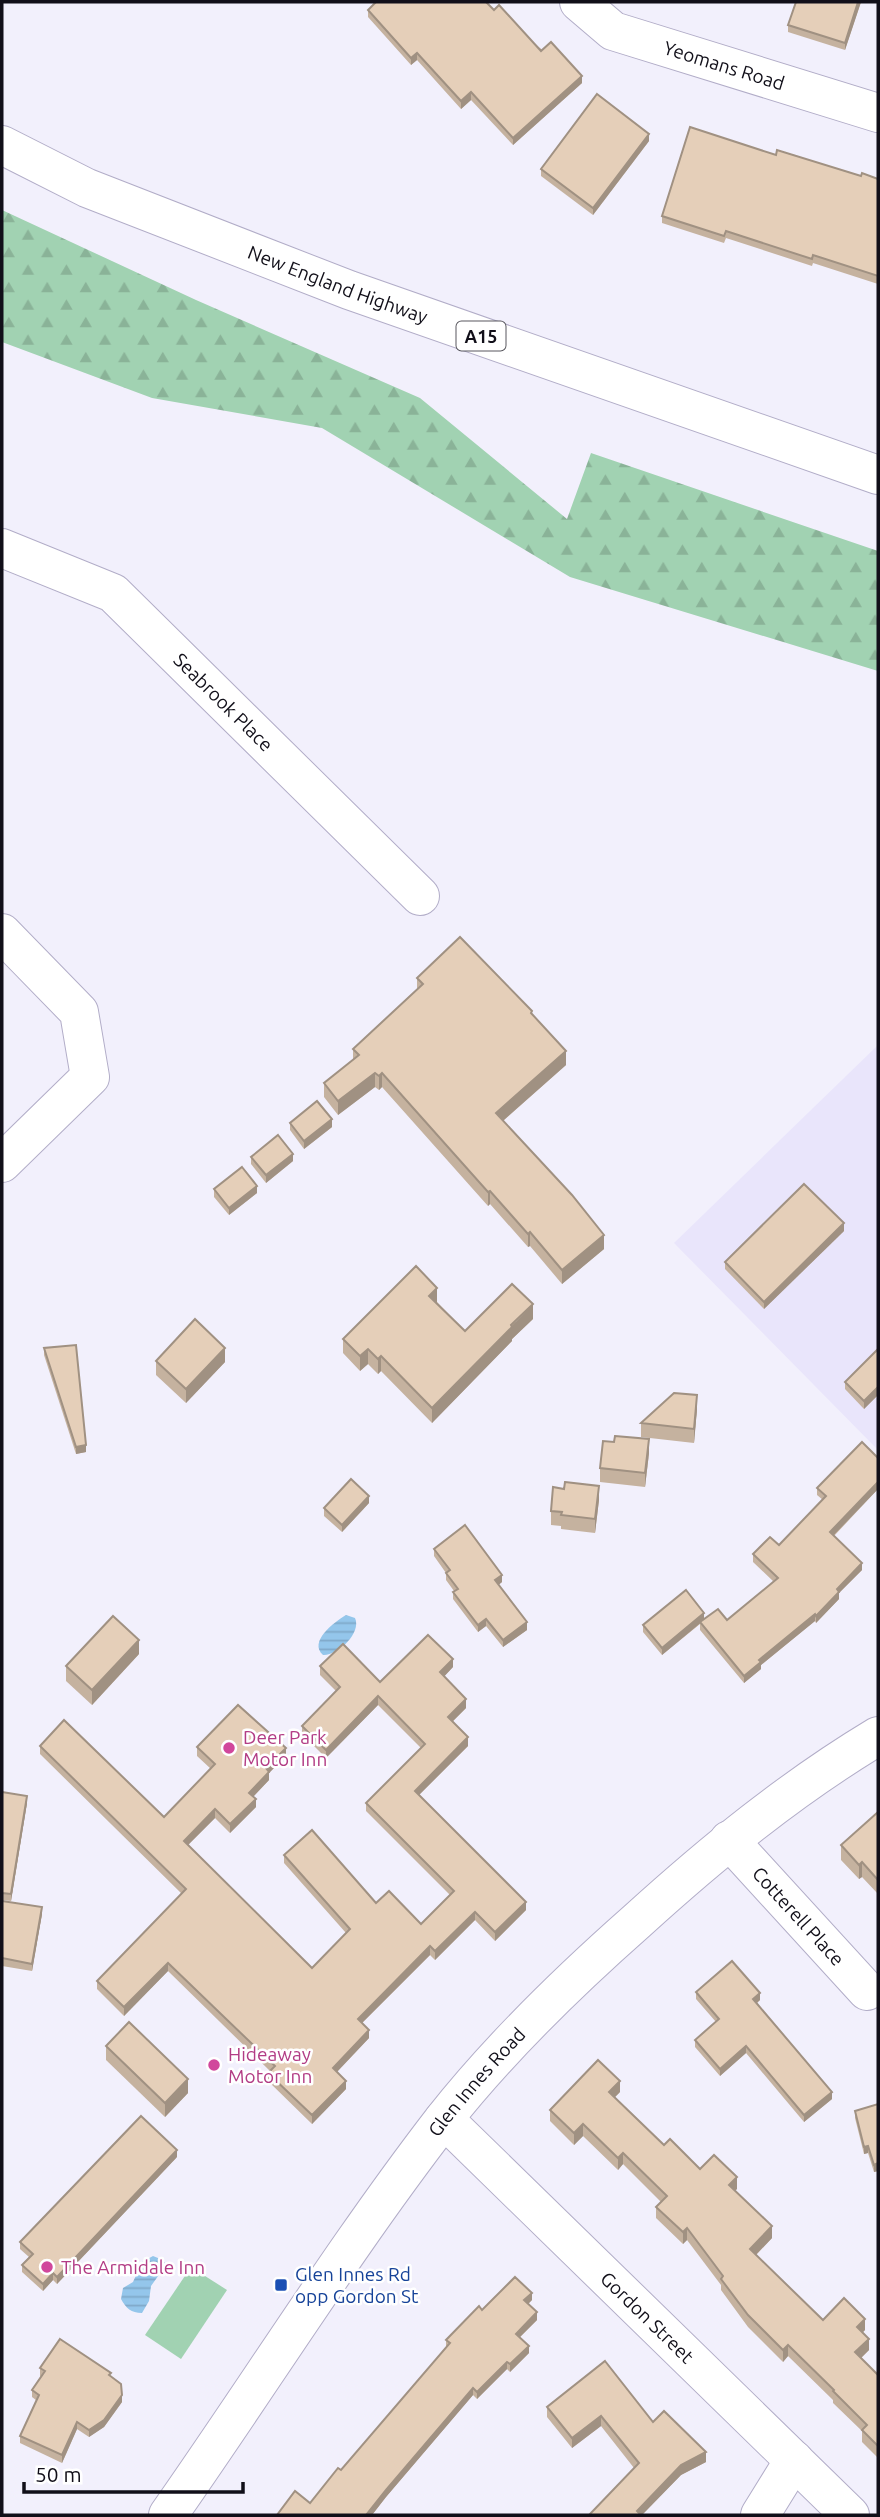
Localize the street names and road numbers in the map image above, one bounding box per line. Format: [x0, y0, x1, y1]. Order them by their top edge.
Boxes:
street label: Yeomans Road [661, 36, 787, 94]
street label: New England Highway [245, 241, 431, 328]
road number: A15 [456, 322, 505, 350]
street label: Seabrook Place [169, 648, 278, 756]
street label: Cotterell Place [748, 1862, 849, 1970]
street label: Glen Innes Road [423, 2023, 530, 2141]
street label: Gordon Street [596, 2267, 699, 2368]

